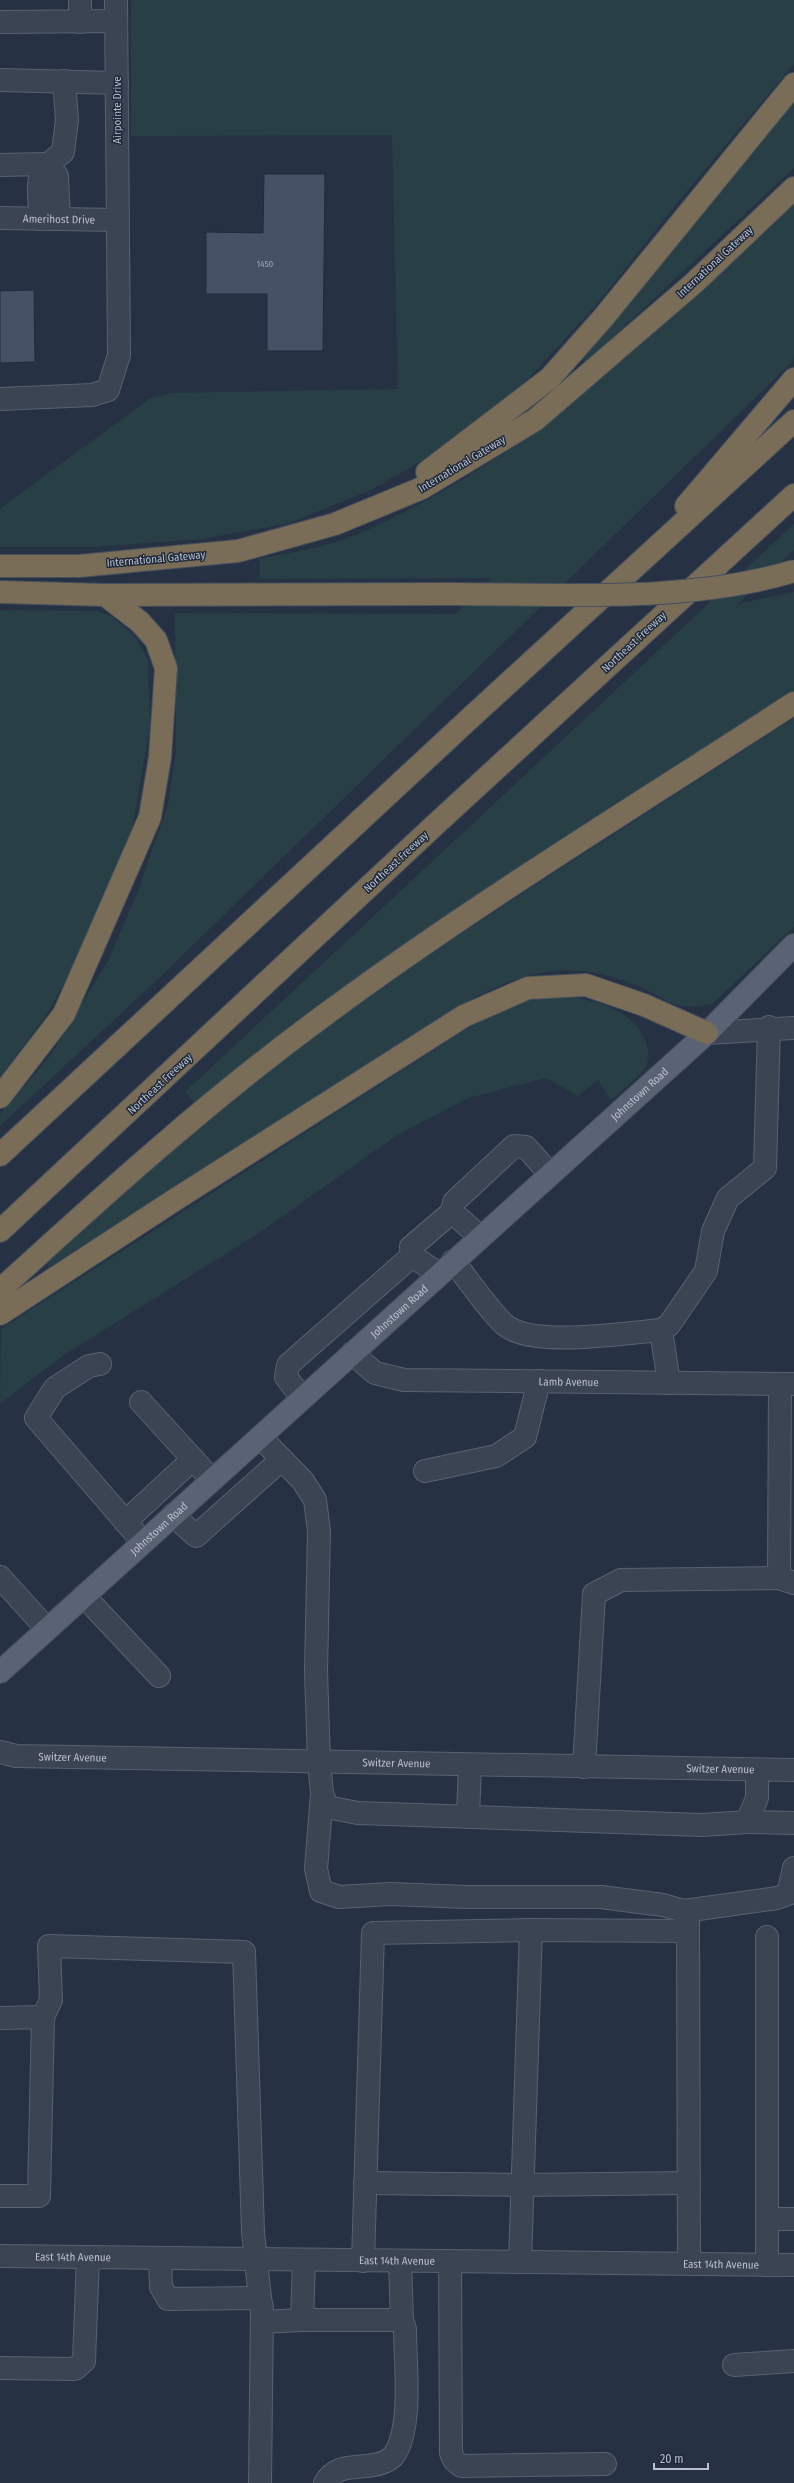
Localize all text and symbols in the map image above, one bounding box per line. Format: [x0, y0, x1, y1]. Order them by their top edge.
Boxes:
street label: Airpointe Drive [111, 76, 124, 144]
street label: Amerihost Drive [23, 212, 95, 226]
street label: International Gateway [674, 223, 756, 301]
house number: 1450 [257, 259, 274, 269]
street label: International Gateway [416, 433, 508, 495]
street label: International Gateway [106, 548, 206, 570]
street label: Northeast Freeway [599, 609, 669, 675]
street label: Northeast Freeway [361, 829, 431, 895]
street label: Northeast Freeway [125, 1051, 195, 1117]
street label: Johnstown Road [608, 1065, 671, 1123]
street label: Johnstown Road [368, 1282, 431, 1340]
street label: Lamb Avenue [539, 1375, 599, 1388]
street label: Johnstown Road [127, 1499, 190, 1558]
street label: Switzer Avenue [38, 1750, 107, 1764]
street label: Switzer Avenue [362, 1756, 431, 1770]
street label: Switzer Avenue [686, 1762, 755, 1776]
street label: East 14th Avenue [35, 2250, 111, 2264]
street label: East 14th Avenue [359, 2254, 435, 2267]
street label: East 14th Avenue [683, 2257, 759, 2271]
scale bar [654, 2445, 708, 2471]
text: 20 m [660, 2452, 684, 2466]

